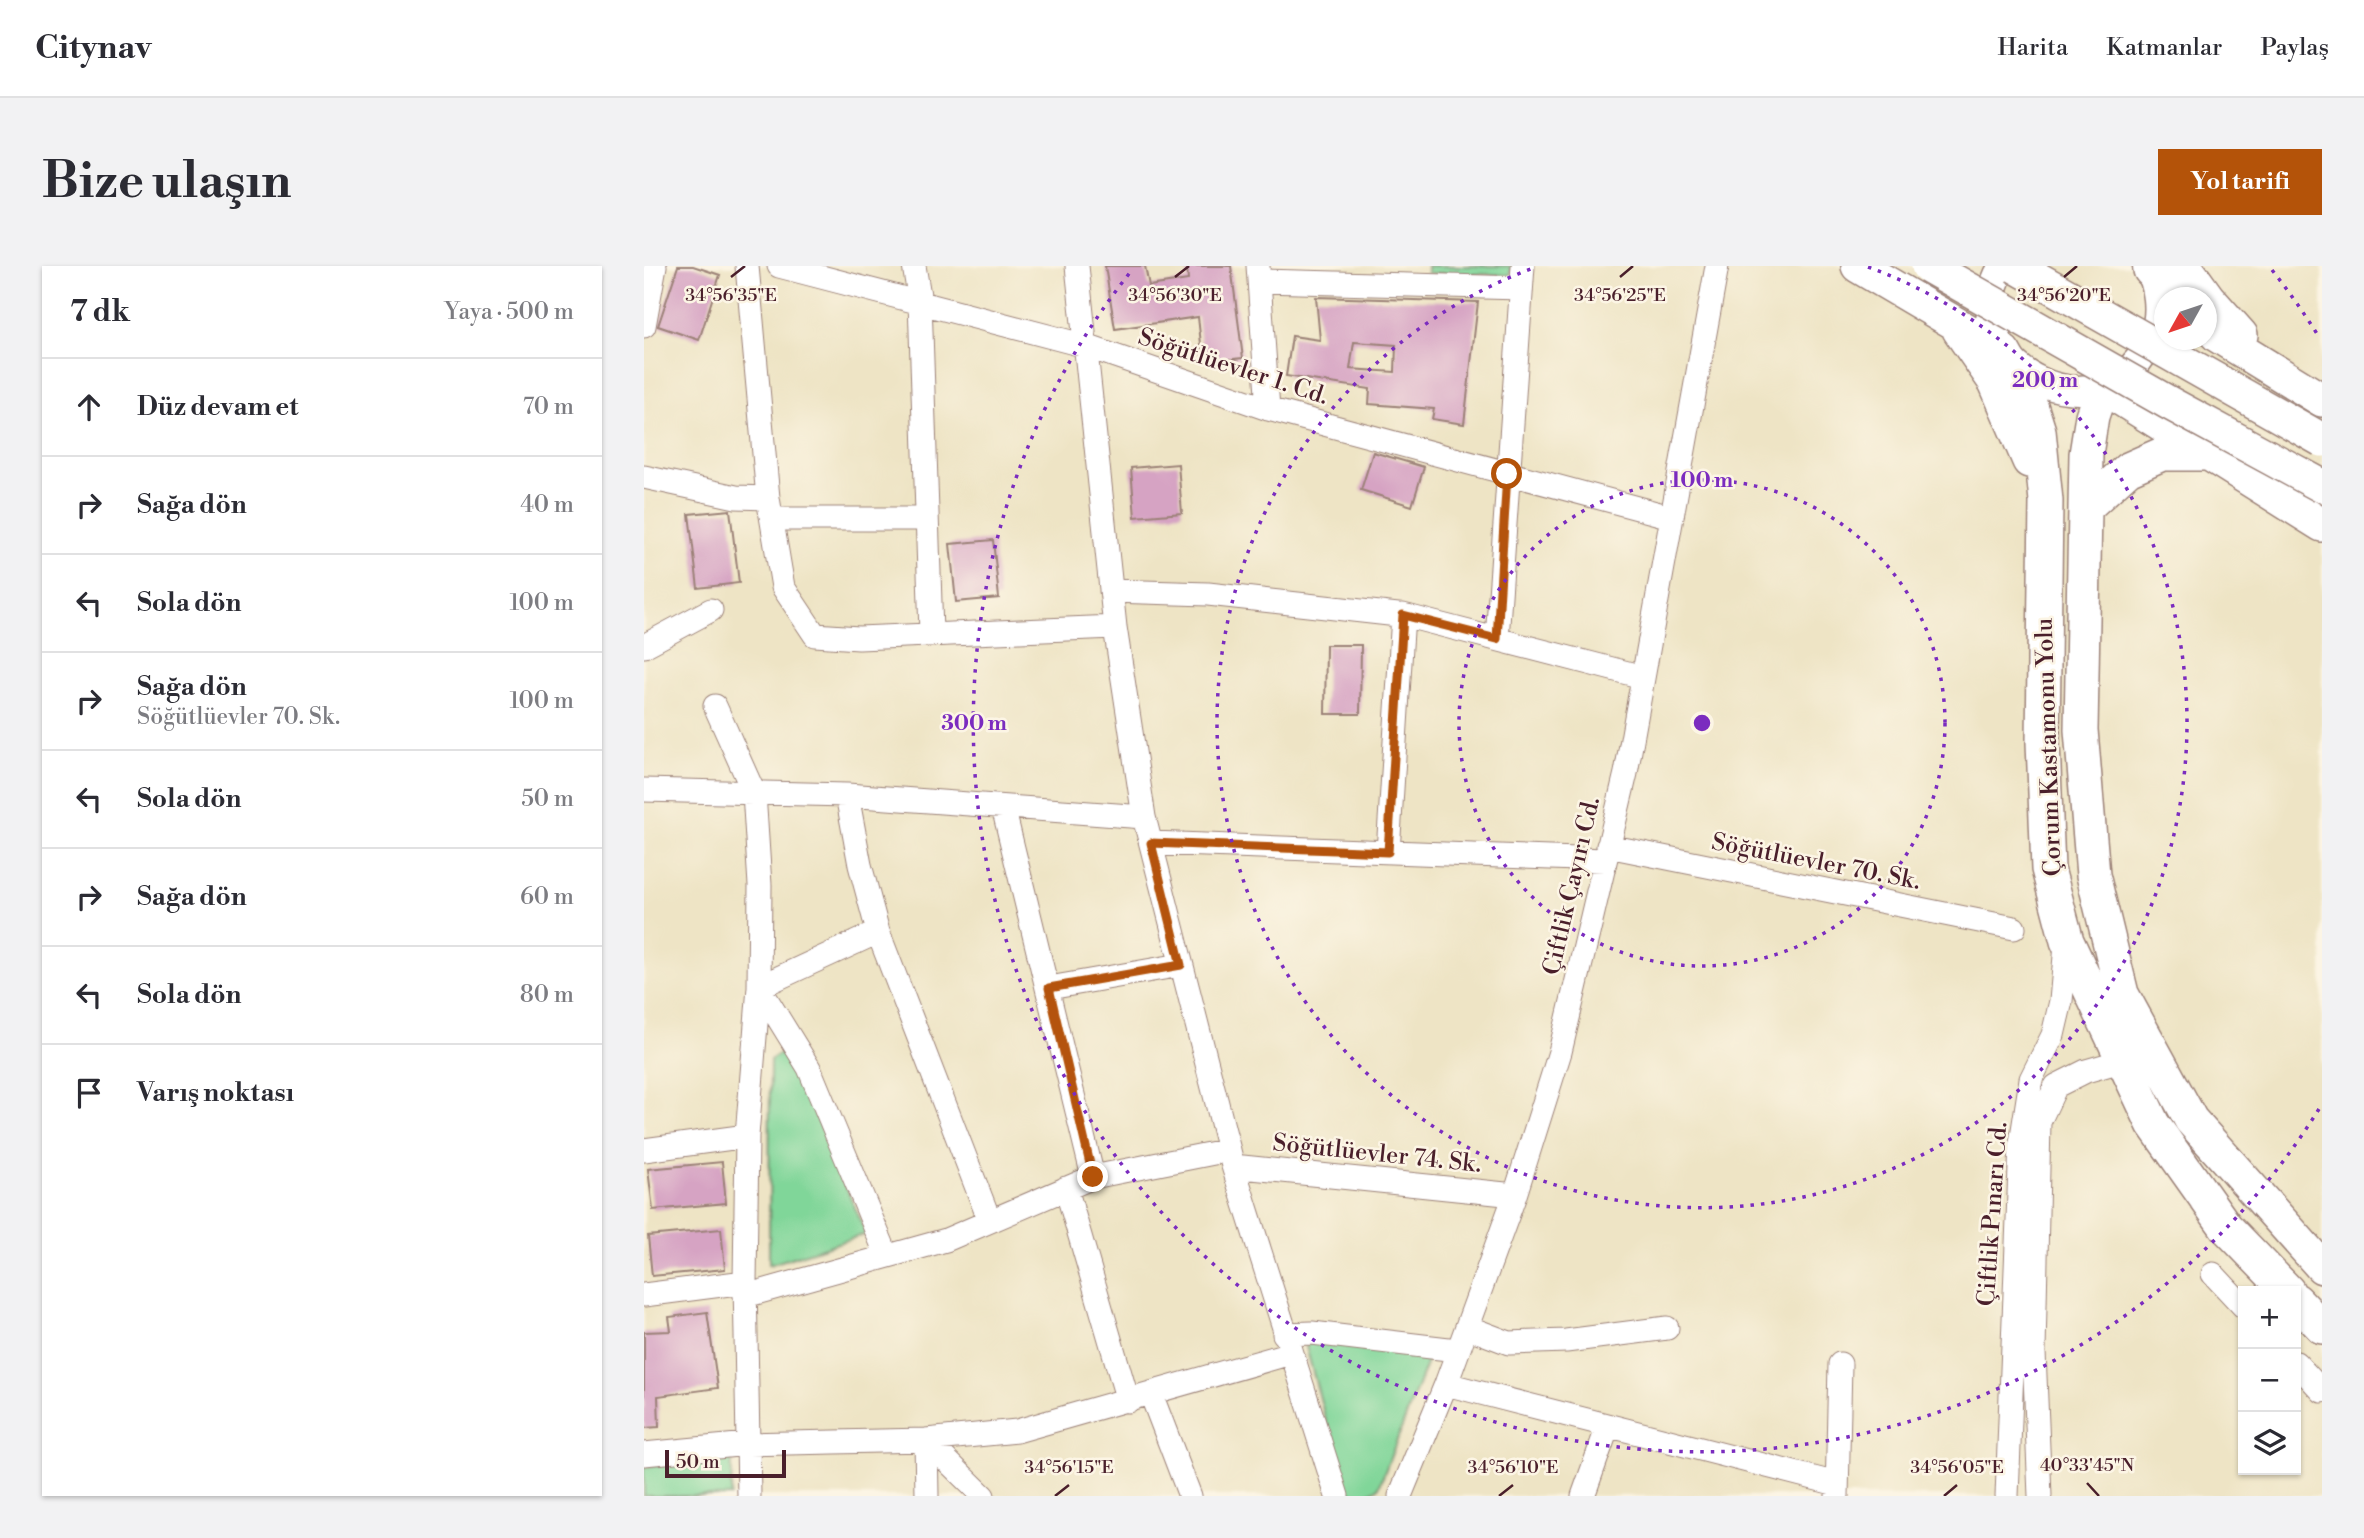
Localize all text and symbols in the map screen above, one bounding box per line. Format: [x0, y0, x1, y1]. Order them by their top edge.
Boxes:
text: Citynav [35, 28, 152, 69]
text: Harita [1998, 33, 2068, 63]
text: Katmanlar [2106, 33, 2222, 63]
text: Paylaş [2260, 33, 2329, 63]
button: Yol tarifi [2158, 149, 2322, 215]
text: Bize ulaşın [42, 152, 291, 213]
text: 34°56'35"E [685, 284, 777, 307]
text: 34°56'30"E [1128, 284, 1222, 307]
text: 34°56'25"E [1574, 284, 1666, 307]
text: 34°56'20"E [2017, 284, 2111, 307]
north arrow [2154, 287, 2217, 350]
text: 7 dk [70, 293, 130, 331]
text: Yaya · 500 m [445, 298, 574, 326]
street label: Söğütlüevler 1. Cd. [1134, 322, 1332, 412]
text: 200 m [2012, 368, 2078, 394]
icon: ahead [70, 388, 108, 426]
text: Düz devam et [137, 391, 299, 423]
text: 70 m [523, 393, 574, 421]
route start [1491, 458, 1522, 489]
text: 100 m [1671, 468, 1733, 494]
icon: right [70, 486, 108, 524]
text: Sağa dön [137, 489, 247, 521]
text: 40 m [520, 491, 574, 519]
icon: left [70, 584, 108, 622]
text: Sola dön [137, 587, 242, 619]
text: 100 m [509, 589, 574, 617]
street label: Çorum Kastamonu Yolu [2029, 617, 2069, 877]
text: Sağa dön [137, 671, 247, 703]
icon: right [70, 682, 108, 720]
text: 100 m [509, 687, 574, 715]
text: Söğütlüevler 70. Sk. [137, 703, 340, 731]
text: 300 m [941, 711, 1007, 737]
centre of rings [1690, 711, 1714, 735]
icon: left [70, 780, 108, 818]
text: Sola dön [137, 783, 242, 815]
text: 50 m [521, 785, 574, 813]
street label: Çiftlik Çayırı Cd. [1537, 794, 1607, 978]
street label: Söğütlüevler 70. Sk. [1709, 827, 1923, 897]
icon: right [70, 878, 108, 916]
text: Sağa dön [137, 881, 247, 913]
text: 60 m [520, 883, 574, 911]
icon: left [70, 976, 108, 1014]
text: Sola dön [137, 979, 242, 1011]
text: 80 m [520, 981, 574, 1009]
icon: arrive [70, 1074, 108, 1112]
text: Varış noktası [137, 1077, 294, 1109]
street label: Çiftlik Pınarı Cd. [1972, 1121, 2014, 1307]
street label: Söğütlüevler 74. Sk. [1271, 1128, 1483, 1180]
route end [1077, 1161, 1108, 1192]
map controls [2238, 1286, 2301, 1475]
button: + [2238, 1286, 2301, 1349]
button: − [2238, 1349, 2301, 1412]
button: layers [2238, 1412, 2301, 1475]
scale bar [665, 1447, 786, 1479]
text: 50 m [676, 1450, 720, 1474]
text: 40°33'45"N [2040, 1454, 2135, 1477]
text: 34°56'15"E [1024, 1456, 1114, 1479]
text: 34°56'10"E [1468, 1456, 1559, 1479]
text: 34°56'05"E [1910, 1456, 2004, 1479]

